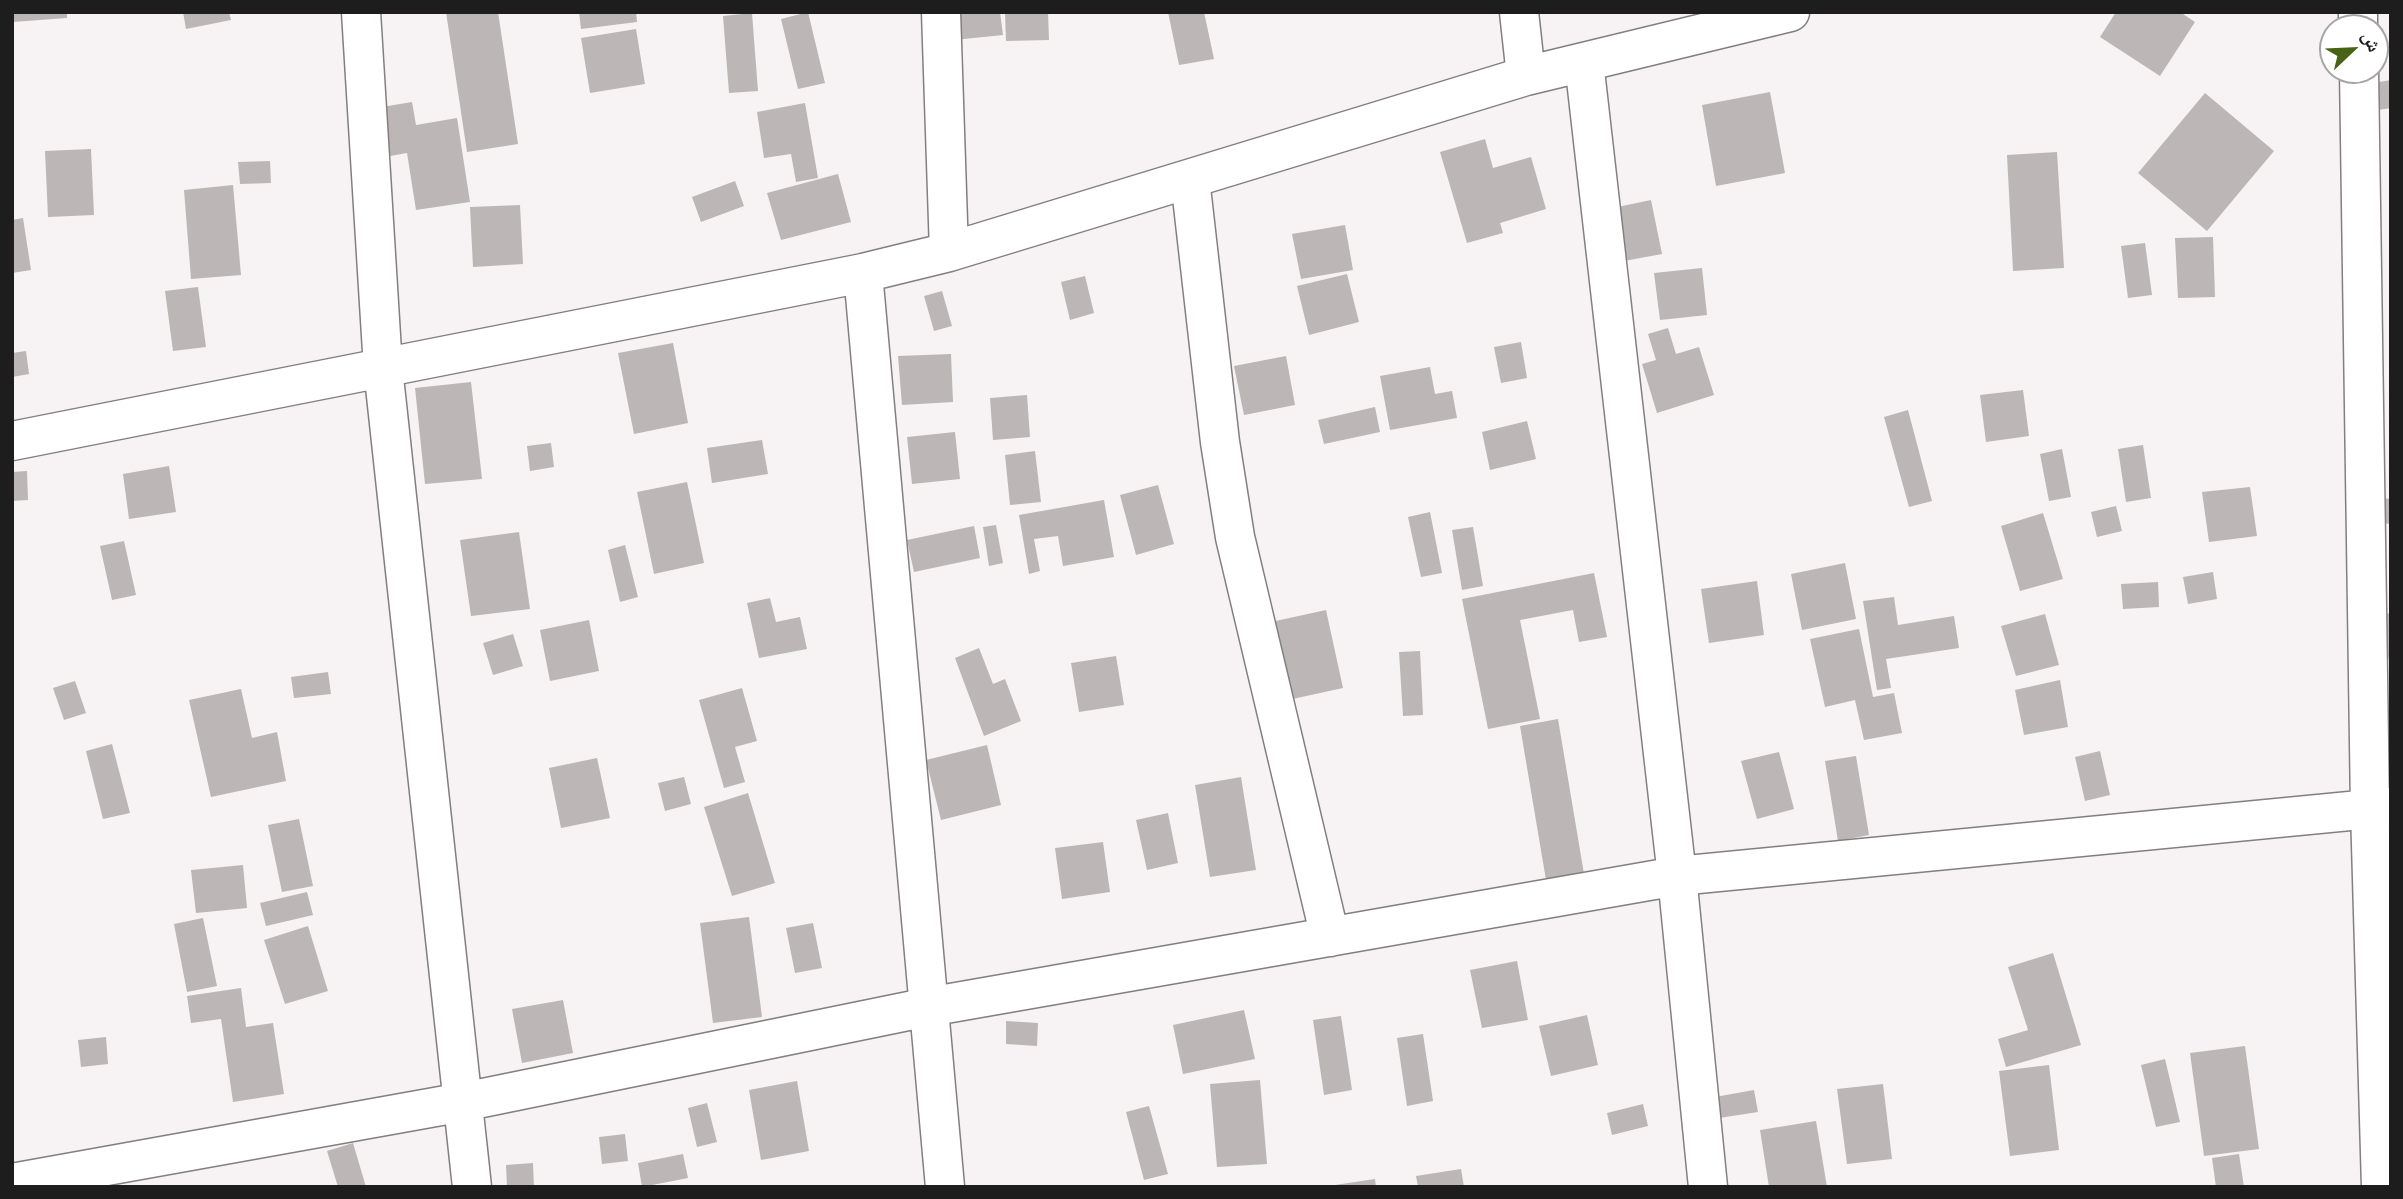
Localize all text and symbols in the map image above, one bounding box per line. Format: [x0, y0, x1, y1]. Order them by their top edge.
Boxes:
north arrow [2319, 14, 2389, 84]
text: ش [2356, 27, 2387, 56]

